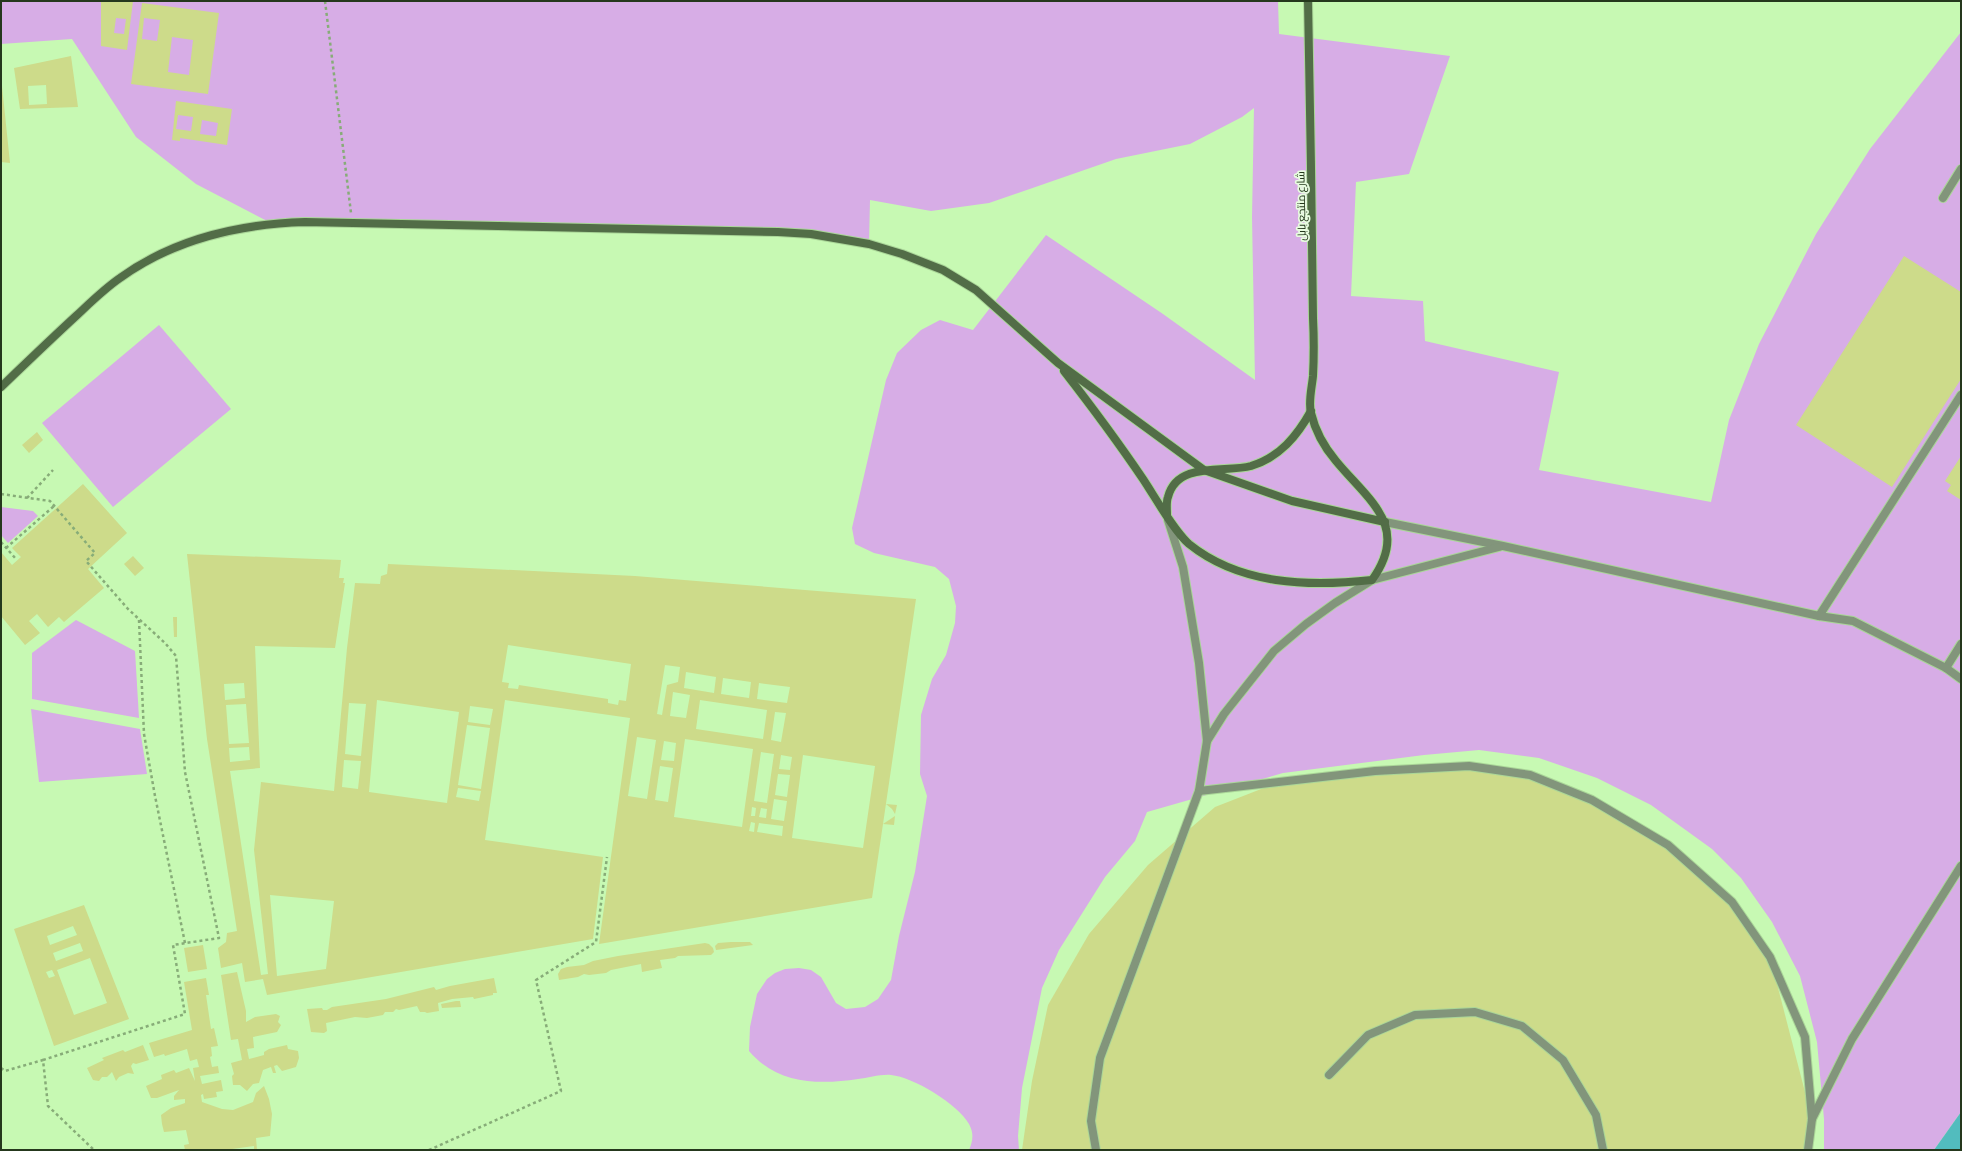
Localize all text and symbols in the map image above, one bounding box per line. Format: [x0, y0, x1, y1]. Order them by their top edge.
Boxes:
street label: شارع منتجع بابل [1294, 171, 1310, 241]

